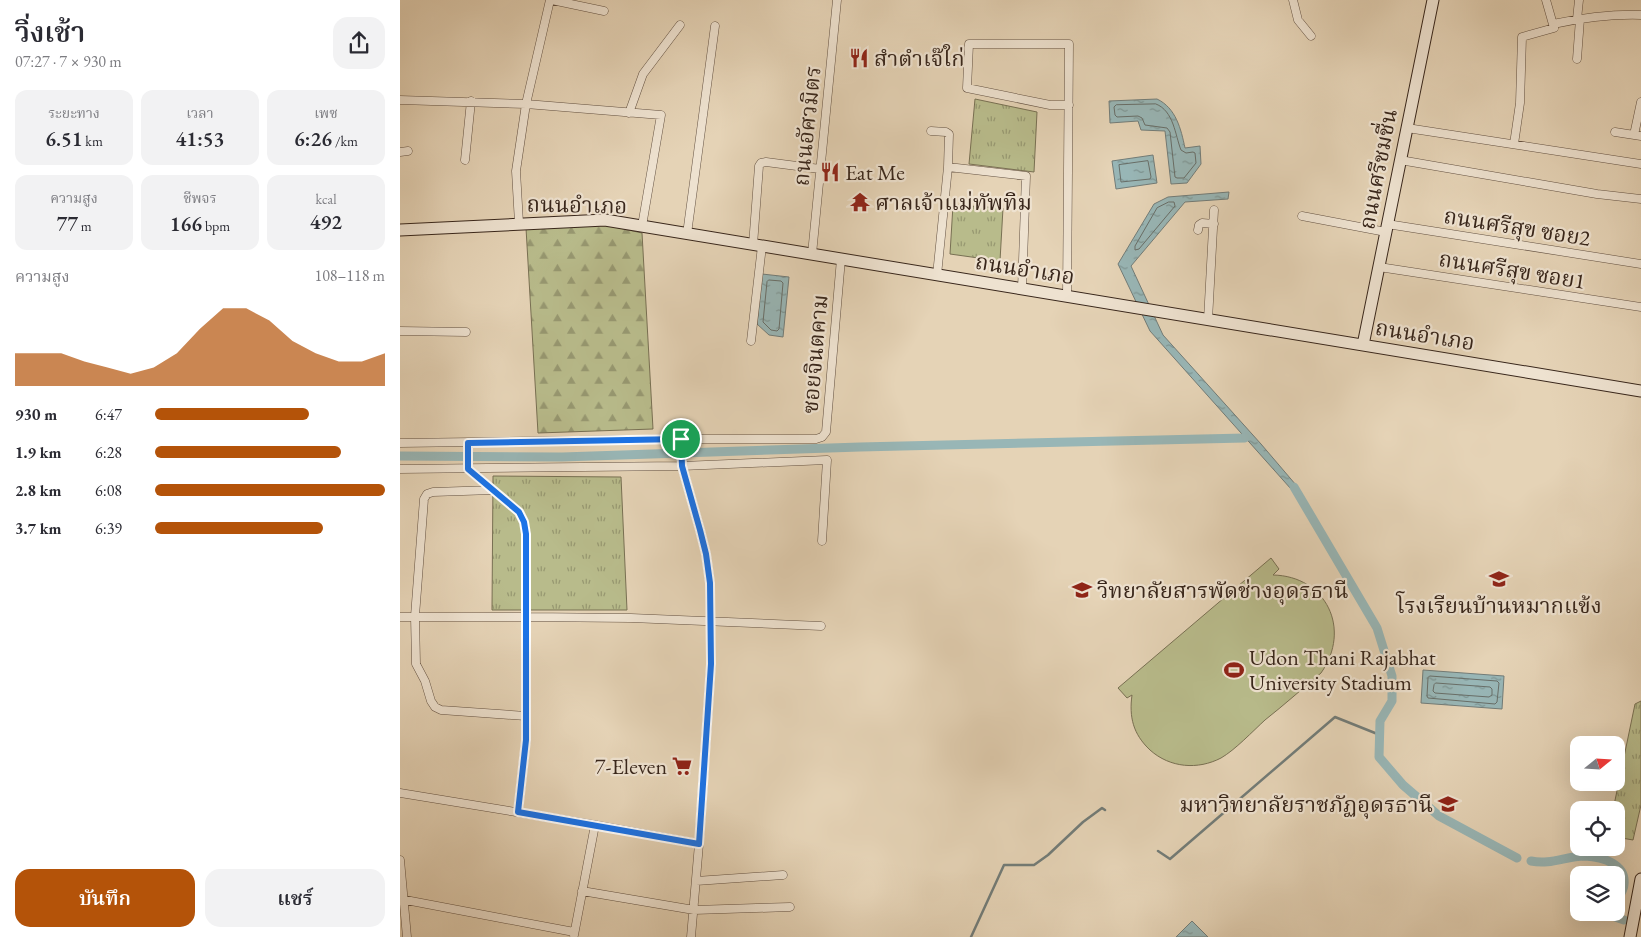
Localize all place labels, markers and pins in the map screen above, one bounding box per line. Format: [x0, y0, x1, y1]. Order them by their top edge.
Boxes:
place label: สำตำเจ๊ใก่ [874, 44, 965, 73]
restaurant icon: สำตำเจ๊ใก่ [848, 47, 870, 69]
place label: Eat Me [845, 158, 905, 187]
restaurant icon: Eat Me [819, 161, 841, 183]
place label: ศาลเจ้าแม่ทัพทิม [875, 188, 1032, 217]
temple icon: ศาลเจ้าแม่ทัพทิม [849, 191, 871, 213]
pin [660, 418, 702, 460]
school or university icon: โรงเรียนบ้านหมากแข้ง [1488, 568, 1510, 590]
place label: วิทยาลัยสารพัดช่างอุดรธานี [1097, 576, 1348, 605]
school or university icon: วิทยาลัยสารพัดช่างอุดรธานี [1071, 579, 1093, 601]
place label: โรงเรียนบ้านหมากแข้ง [1395, 591, 1602, 620]
place label: Udon Thani Rajabhat University Stadium [1249, 643, 1436, 697]
sports icon: Udon Thani Rajabhat University Stadium [1223, 659, 1245, 681]
place label: 7-Eleven [595, 752, 667, 781]
supermarket icon: 7-Eleven [671, 755, 693, 777]
place label: มหาวิทยาลัยราชภัฏอุดรธานี [1179, 790, 1433, 819]
school or university icon: มหาวิทยาลัยราชภัฏอุดรธานี [1437, 793, 1459, 815]

